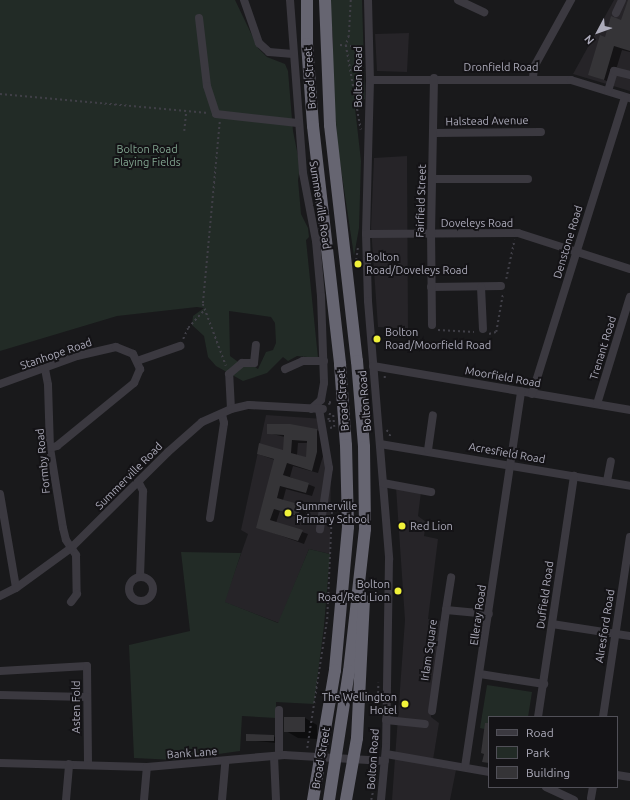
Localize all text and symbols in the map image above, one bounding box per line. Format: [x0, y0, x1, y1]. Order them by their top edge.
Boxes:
north arrow [578, 12, 618, 52]
text: N [582, 33, 596, 47]
street label: Broad Street [301, 46, 319, 110]
street label: Bolton Road [351, 46, 365, 108]
street label: Dronfield Road [464, 60, 538, 74]
street label: Halstead Avenue [445, 114, 529, 128]
park label: Bolton Road Playing Fields [114, 143, 180, 169]
street label: Summerville Road [306, 160, 334, 250]
street label: Fairfield Street [413, 164, 429, 238]
street label: Denstone Road [551, 204, 585, 280]
street label: Doveleys Road [441, 216, 513, 230]
place label: Bolton Road/Doveleys Road [366, 251, 468, 277]
marker: Bolton Road/Doveleys Road [353, 259, 363, 269]
street label: Trenant Road [587, 314, 619, 382]
place label: Bolton Road/Moorfield Road [385, 326, 491, 352]
marker: Bolton Road/Moorfield Road [372, 334, 382, 344]
street label: Stanhope Road [18, 336, 94, 372]
street label: Moorfield Road [464, 364, 542, 390]
street label: Broad Street [334, 368, 352, 432]
street label: Bolton Road [356, 370, 374, 432]
street label: Formby Road [33, 428, 53, 494]
street label: Summerville Road [93, 440, 165, 512]
street label: Acresfield Road [468, 440, 546, 466]
place label: Summerville Primary School [296, 500, 370, 526]
marker: Summerville Primary School [283, 508, 293, 518]
place label: Red Lion [410, 519, 453, 533]
marker: Red Lion [397, 521, 407, 531]
street label: Duffield Road [534, 560, 556, 630]
place label: Bolton Road/Red Lion [318, 578, 390, 604]
street label: Elleray Road [467, 584, 489, 646]
marker: Bolton Road/Red Lion [393, 586, 403, 596]
street label: Alresford Road [593, 588, 617, 664]
street label: Irlam Square [418, 618, 440, 682]
street label: Asten Fold [69, 681, 83, 733]
place label: The Wellington Hotel [322, 691, 397, 717]
marker: The Wellington Hotel [400, 699, 410, 709]
legend [488, 716, 618, 788]
street label: Broad Street [309, 726, 333, 790]
text: Road [526, 726, 554, 739]
street label: Bolton Road [364, 728, 382, 790]
street label: Bank Lane [166, 745, 218, 761]
text: Park [526, 746, 550, 759]
text: Building [526, 766, 570, 779]

